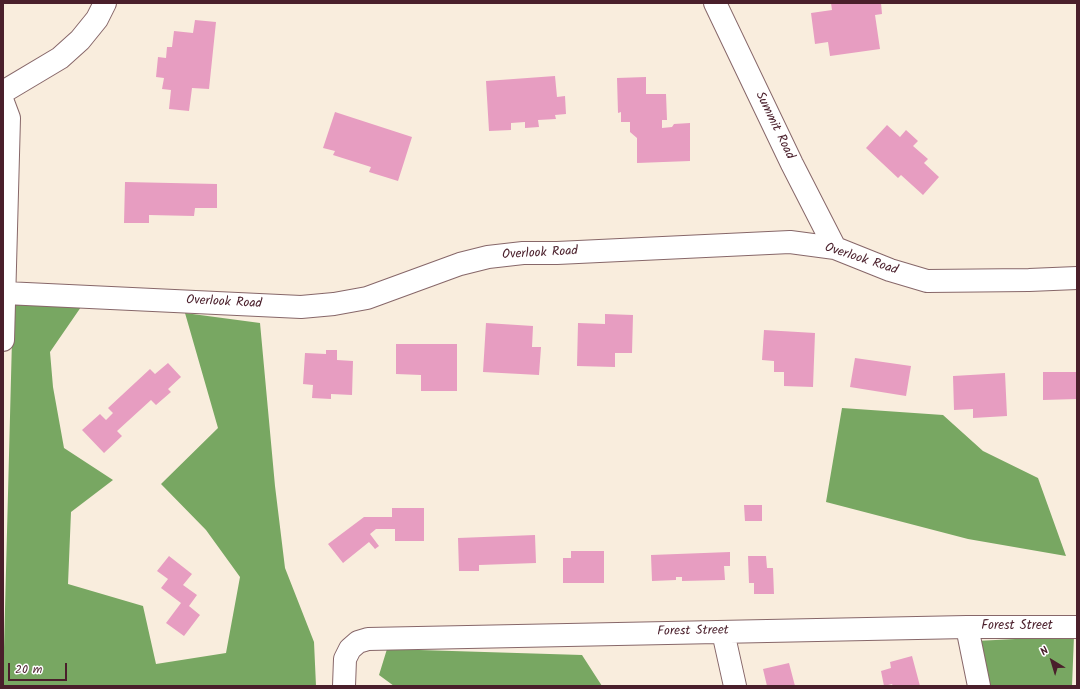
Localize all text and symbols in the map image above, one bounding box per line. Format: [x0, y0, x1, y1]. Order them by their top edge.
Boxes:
street label: Summit Road [751, 90, 797, 162]
street label: Overlook Road [822, 241, 900, 279]
street label: Overlook Road [502, 244, 578, 264]
street label: Overlook Road [186, 293, 262, 313]
street label: Forest Street [981, 619, 1053, 635]
street label: Forest Street [657, 624, 729, 640]
north arrow [1032, 641, 1072, 681]
text: N [1036, 642, 1053, 661]
scale bar [10, 655, 69, 681]
text: 20 m [15, 660, 42, 679]

